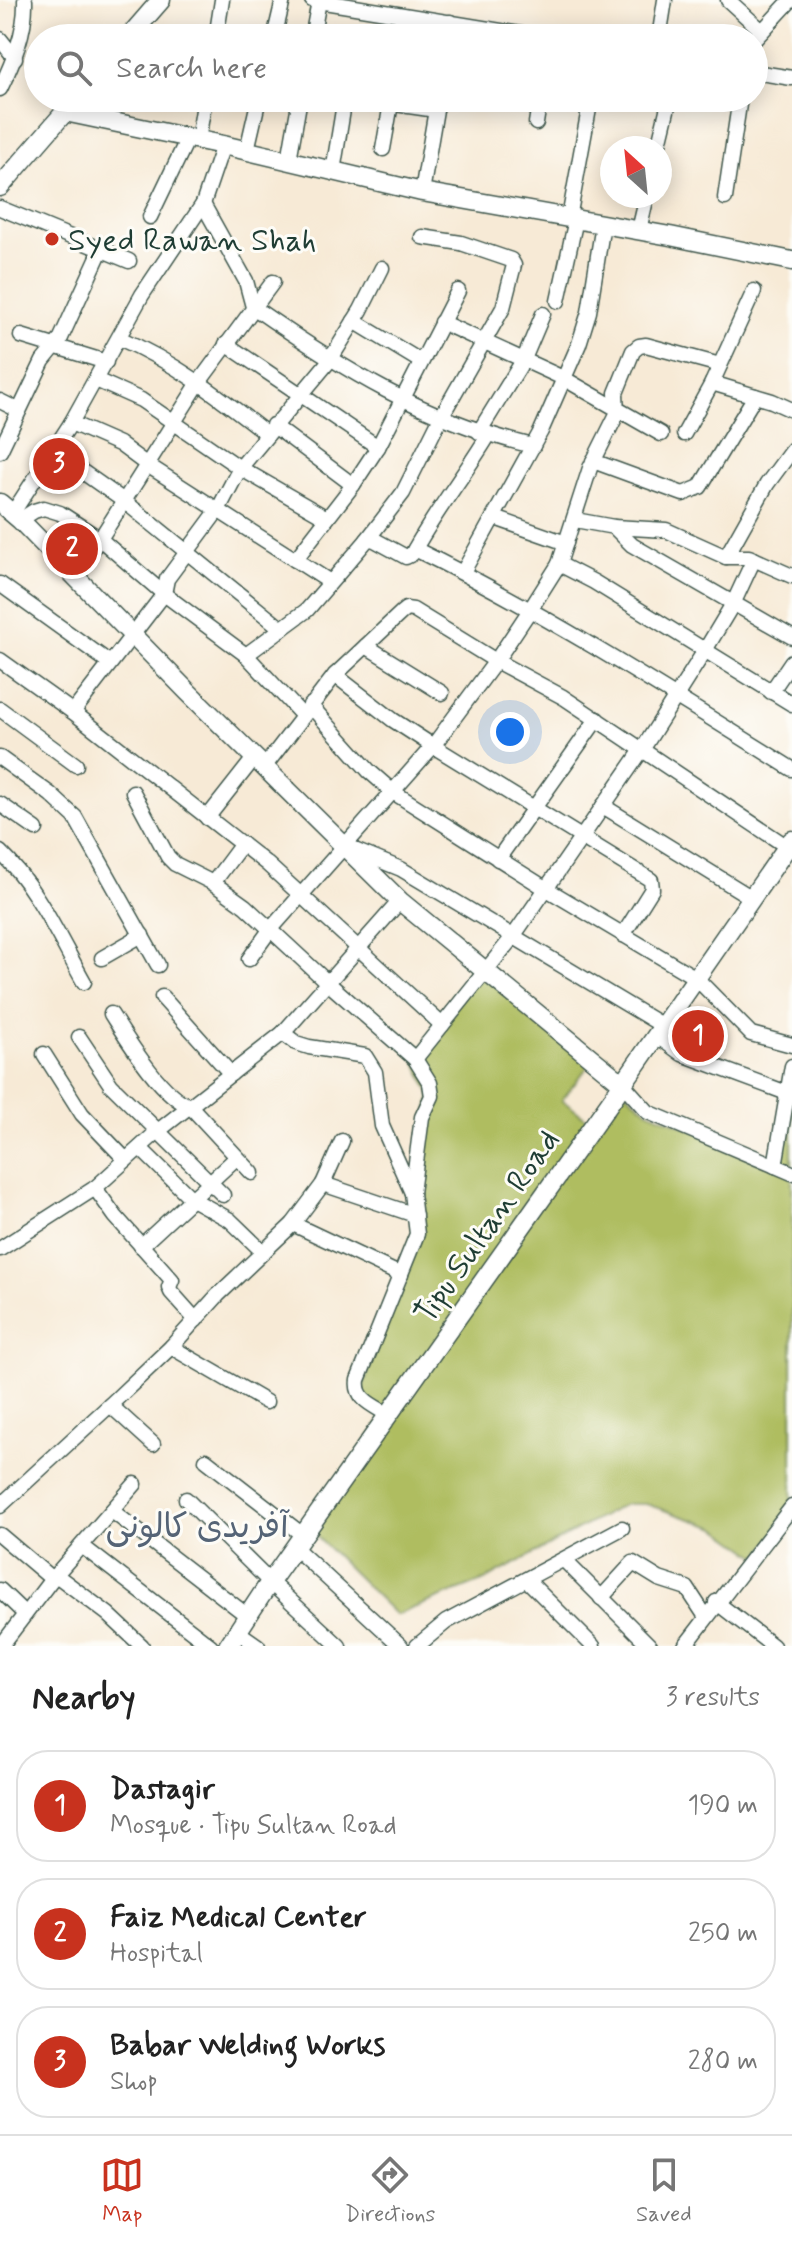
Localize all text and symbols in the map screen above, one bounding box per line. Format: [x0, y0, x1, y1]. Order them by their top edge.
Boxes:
search box [24, 24, 768, 112]
icon: search [52, 46, 96, 90]
text: Search here [116, 49, 267, 88]
north arrow [600, 136, 672, 208]
place label: Syed Rawan Shah [68, 220, 316, 262]
marker: Syed Rawan Shah [43, 230, 61, 248]
pin: 3 [33, 434, 85, 494]
pin: 2 [46, 519, 98, 579]
your location [490, 712, 530, 752]
pin: 1 [672, 1006, 724, 1066]
street label: Tipu Sultan Road [405, 1122, 570, 1332]
district label: آفریدی کالونی [105, 1505, 290, 1550]
text: Nearby [32, 1676, 136, 1721]
text: 3 results [666, 1681, 760, 1715]
text: Dastagir [110, 1770, 215, 1809]
text: 1 [54, 1789, 66, 1823]
text: 190 m [688, 1789, 758, 1823]
text: Mosque · Tipu Sultan Road [110, 1809, 397, 1843]
text: Faiz Medical Center [110, 1898, 367, 1937]
text: 2 [54, 1917, 66, 1951]
text: 250 m [688, 1917, 758, 1951]
text: Hospital [110, 1937, 203, 1971]
text: Babar Welding Works [110, 2026, 385, 2065]
text: 3 [54, 2045, 66, 2079]
text: 280 m [688, 2045, 758, 2079]
text: Shop [110, 2065, 158, 2099]
tab: Map [100, 2153, 144, 2229]
tab: Directions [345, 2153, 435, 2229]
tab: Saved [636, 2153, 692, 2229]

